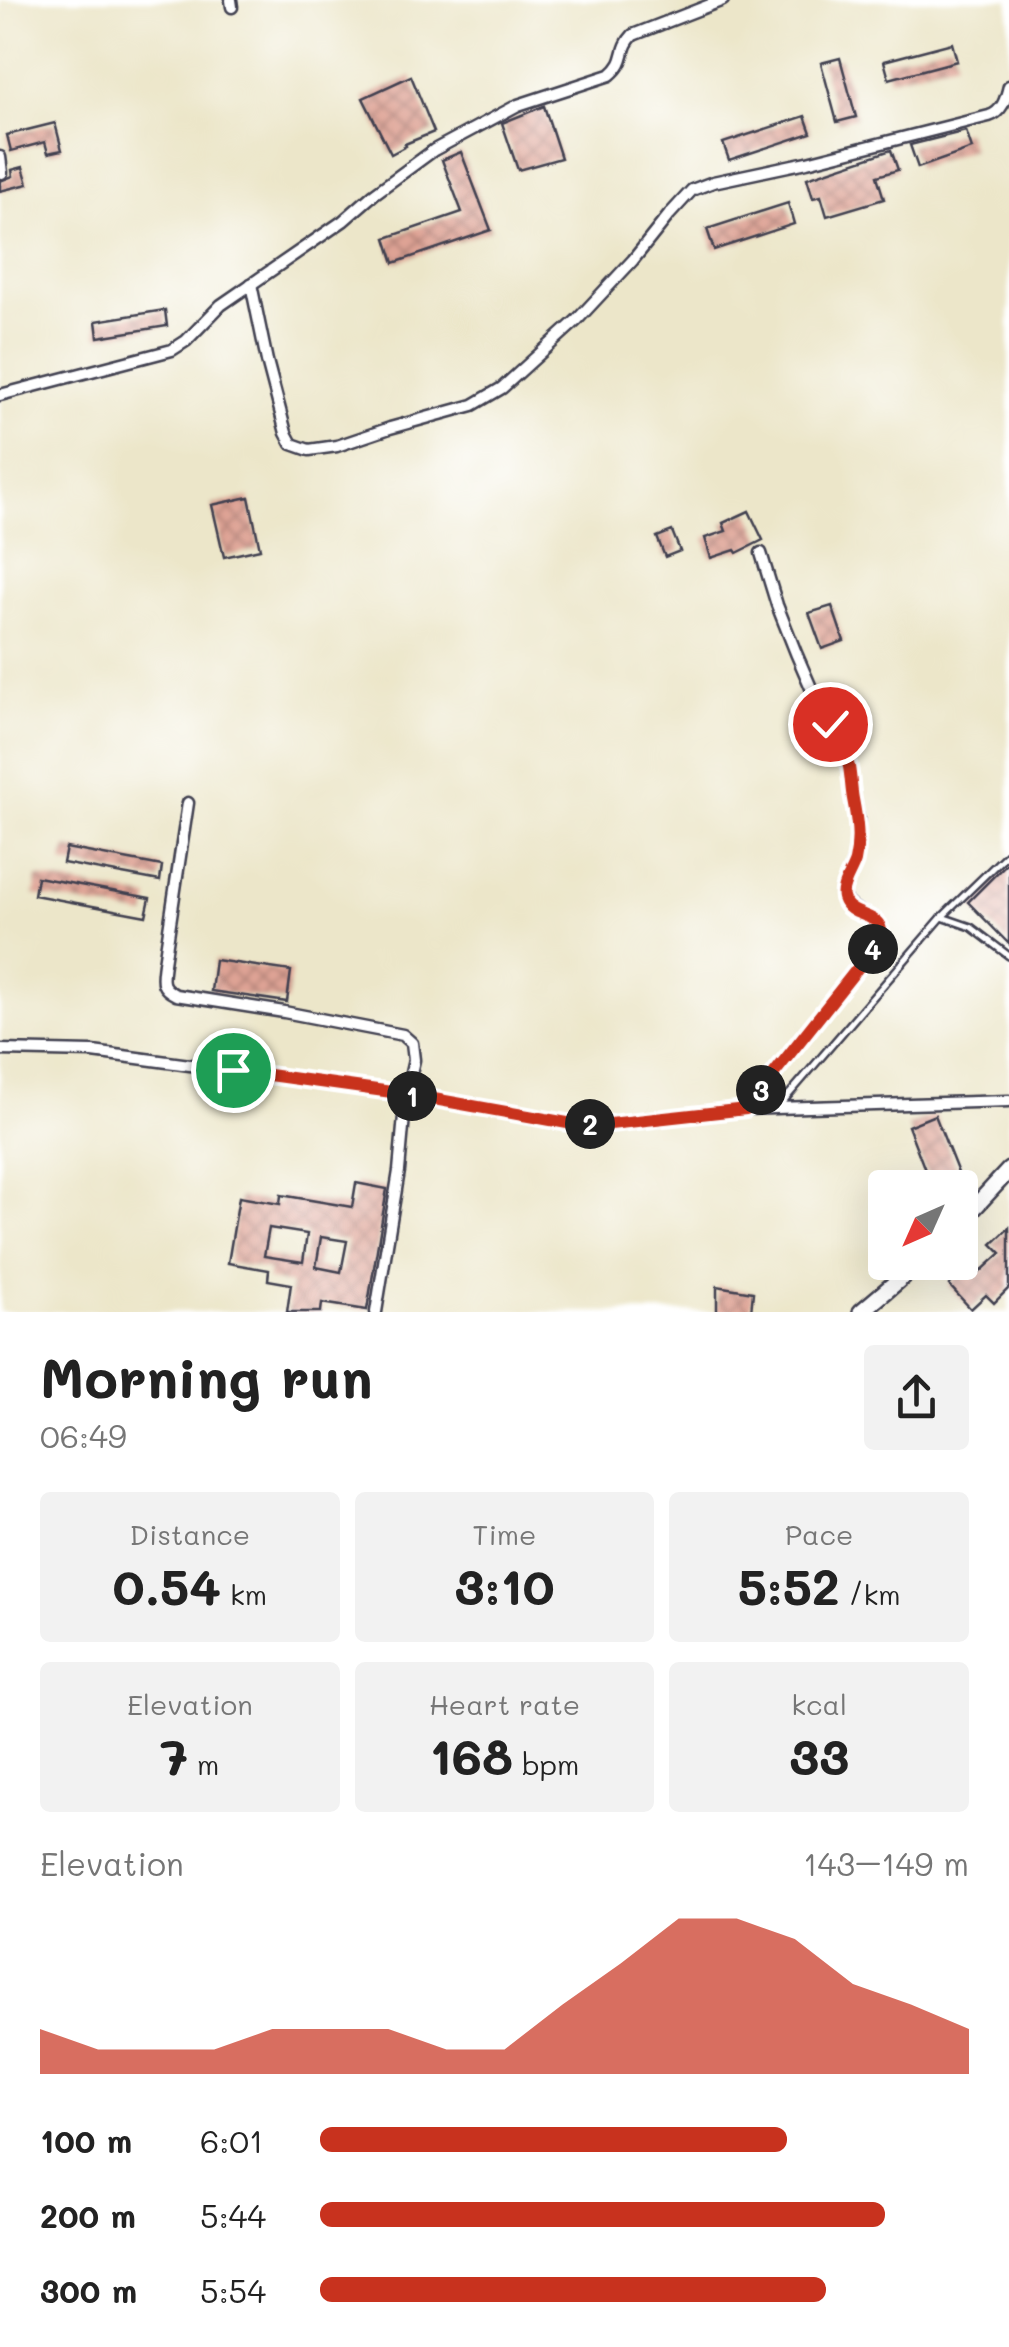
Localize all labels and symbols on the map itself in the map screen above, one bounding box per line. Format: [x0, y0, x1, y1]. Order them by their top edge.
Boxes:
pin [788, 682, 873, 767]
pin: 4 [848, 924, 898, 974]
pin [191, 1028, 276, 1113]
pin: 3 [736, 1065, 786, 1115]
pin: 1 [387, 1071, 437, 1121]
pin: 2 [565, 1099, 615, 1149]
north arrow [868, 1170, 978, 1280]

